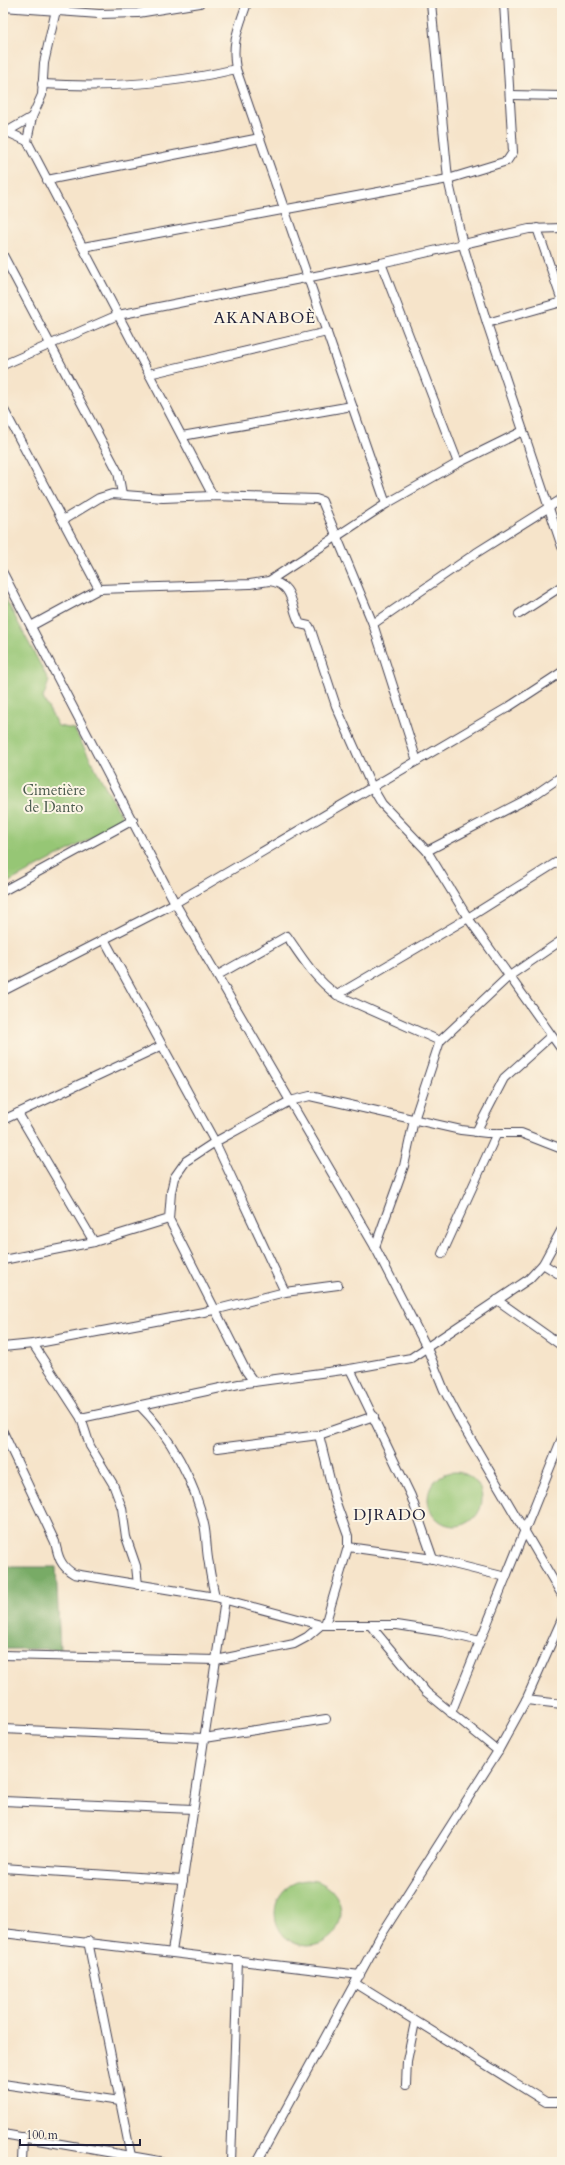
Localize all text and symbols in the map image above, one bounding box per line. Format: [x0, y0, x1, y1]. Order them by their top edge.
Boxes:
district label: AKANABOÈ [214, 307, 316, 329]
park label: Cimetière de Danto [22, 780, 86, 817]
district label: DJRADO [353, 1504, 427, 1526]
scale bar [20, 2121, 140, 2147]
text: 100 m [26, 2127, 59, 2143]

